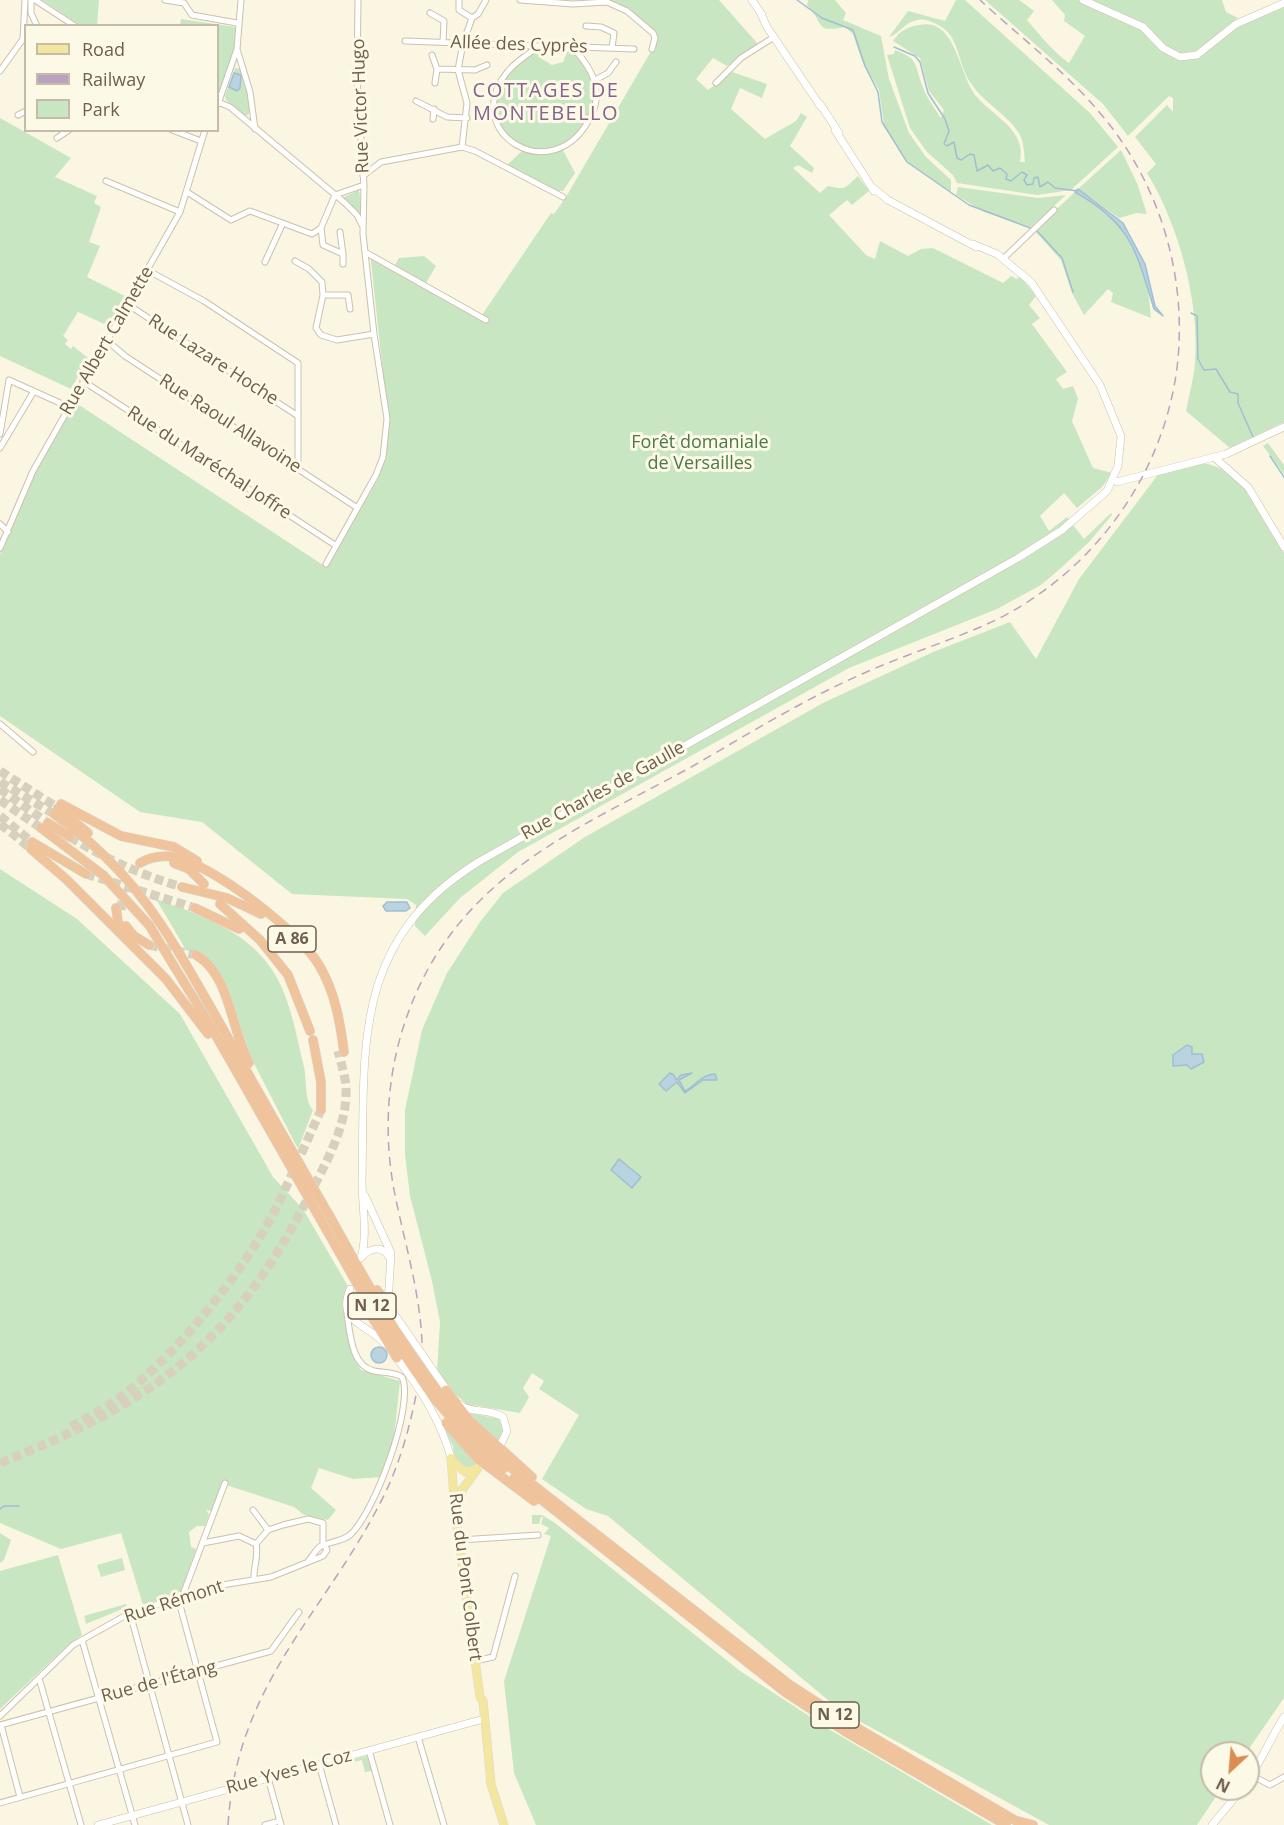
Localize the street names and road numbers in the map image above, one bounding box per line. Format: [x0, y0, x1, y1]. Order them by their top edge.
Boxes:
street label: Allée des Cyprès [450, 32, 588, 58]
street label: Rue Victor Hugo [348, 38, 374, 174]
street label: Rue Albert Calmette [56, 263, 158, 419]
street label: Rue Lazare Hoche [144, 310, 282, 410]
street label: Rue Raoul Allavoine [155, 370, 305, 478]
street label: Rue du Maréchal Joffre [123, 402, 295, 524]
street label: Rue Charles de Gaulle [517, 737, 689, 845]
road number: A 86 [268, 926, 316, 952]
road number: N 12 [348, 1293, 396, 1319]
street label: Rue du Pont Colbert [444, 1492, 486, 1662]
street label: Rue Rémont [122, 1576, 226, 1628]
street label: Rue de l'Étang [99, 1656, 219, 1708]
road number: N 12 [811, 1702, 859, 1728]
street label: Rue Yves le Coz [224, 1745, 354, 1799]

